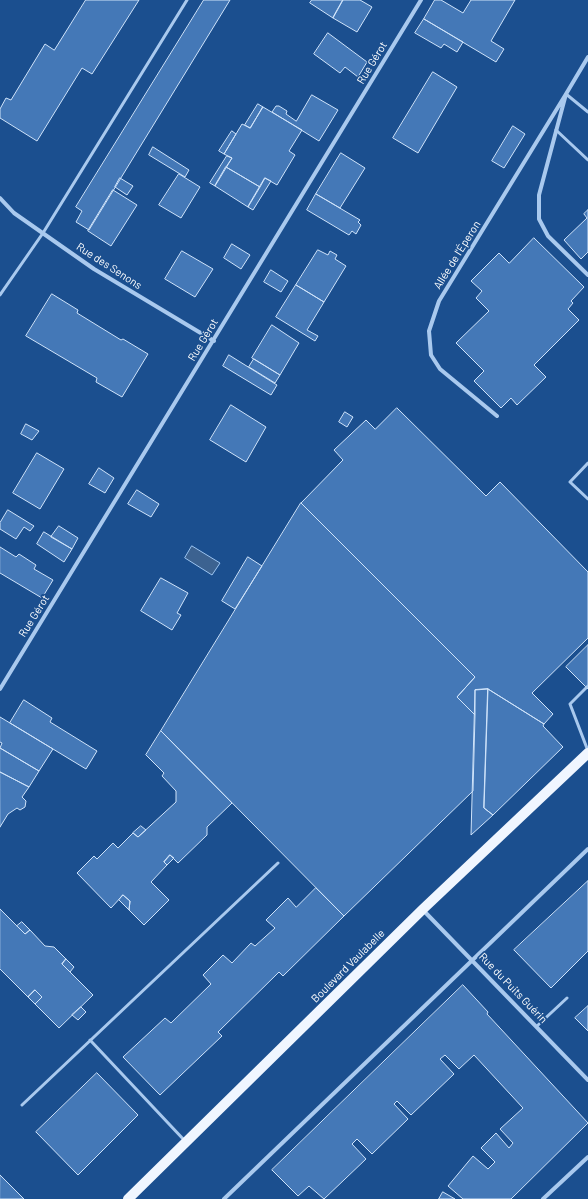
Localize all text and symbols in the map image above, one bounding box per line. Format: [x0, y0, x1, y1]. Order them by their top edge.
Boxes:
street label: Rue Gérot [354, 39, 390, 87]
street label: Allée de l'Éperon [431, 218, 483, 292]
street label: Rue des Senons [74, 240, 144, 292]
street label: Rue Gérot [185, 316, 221, 364]
street label: Rue Gérot [16, 593, 52, 639]
street label: Boulevard Vaulabelle [309, 927, 387, 1005]
street label: Rue du Puits Guérin [476, 950, 550, 1026]

